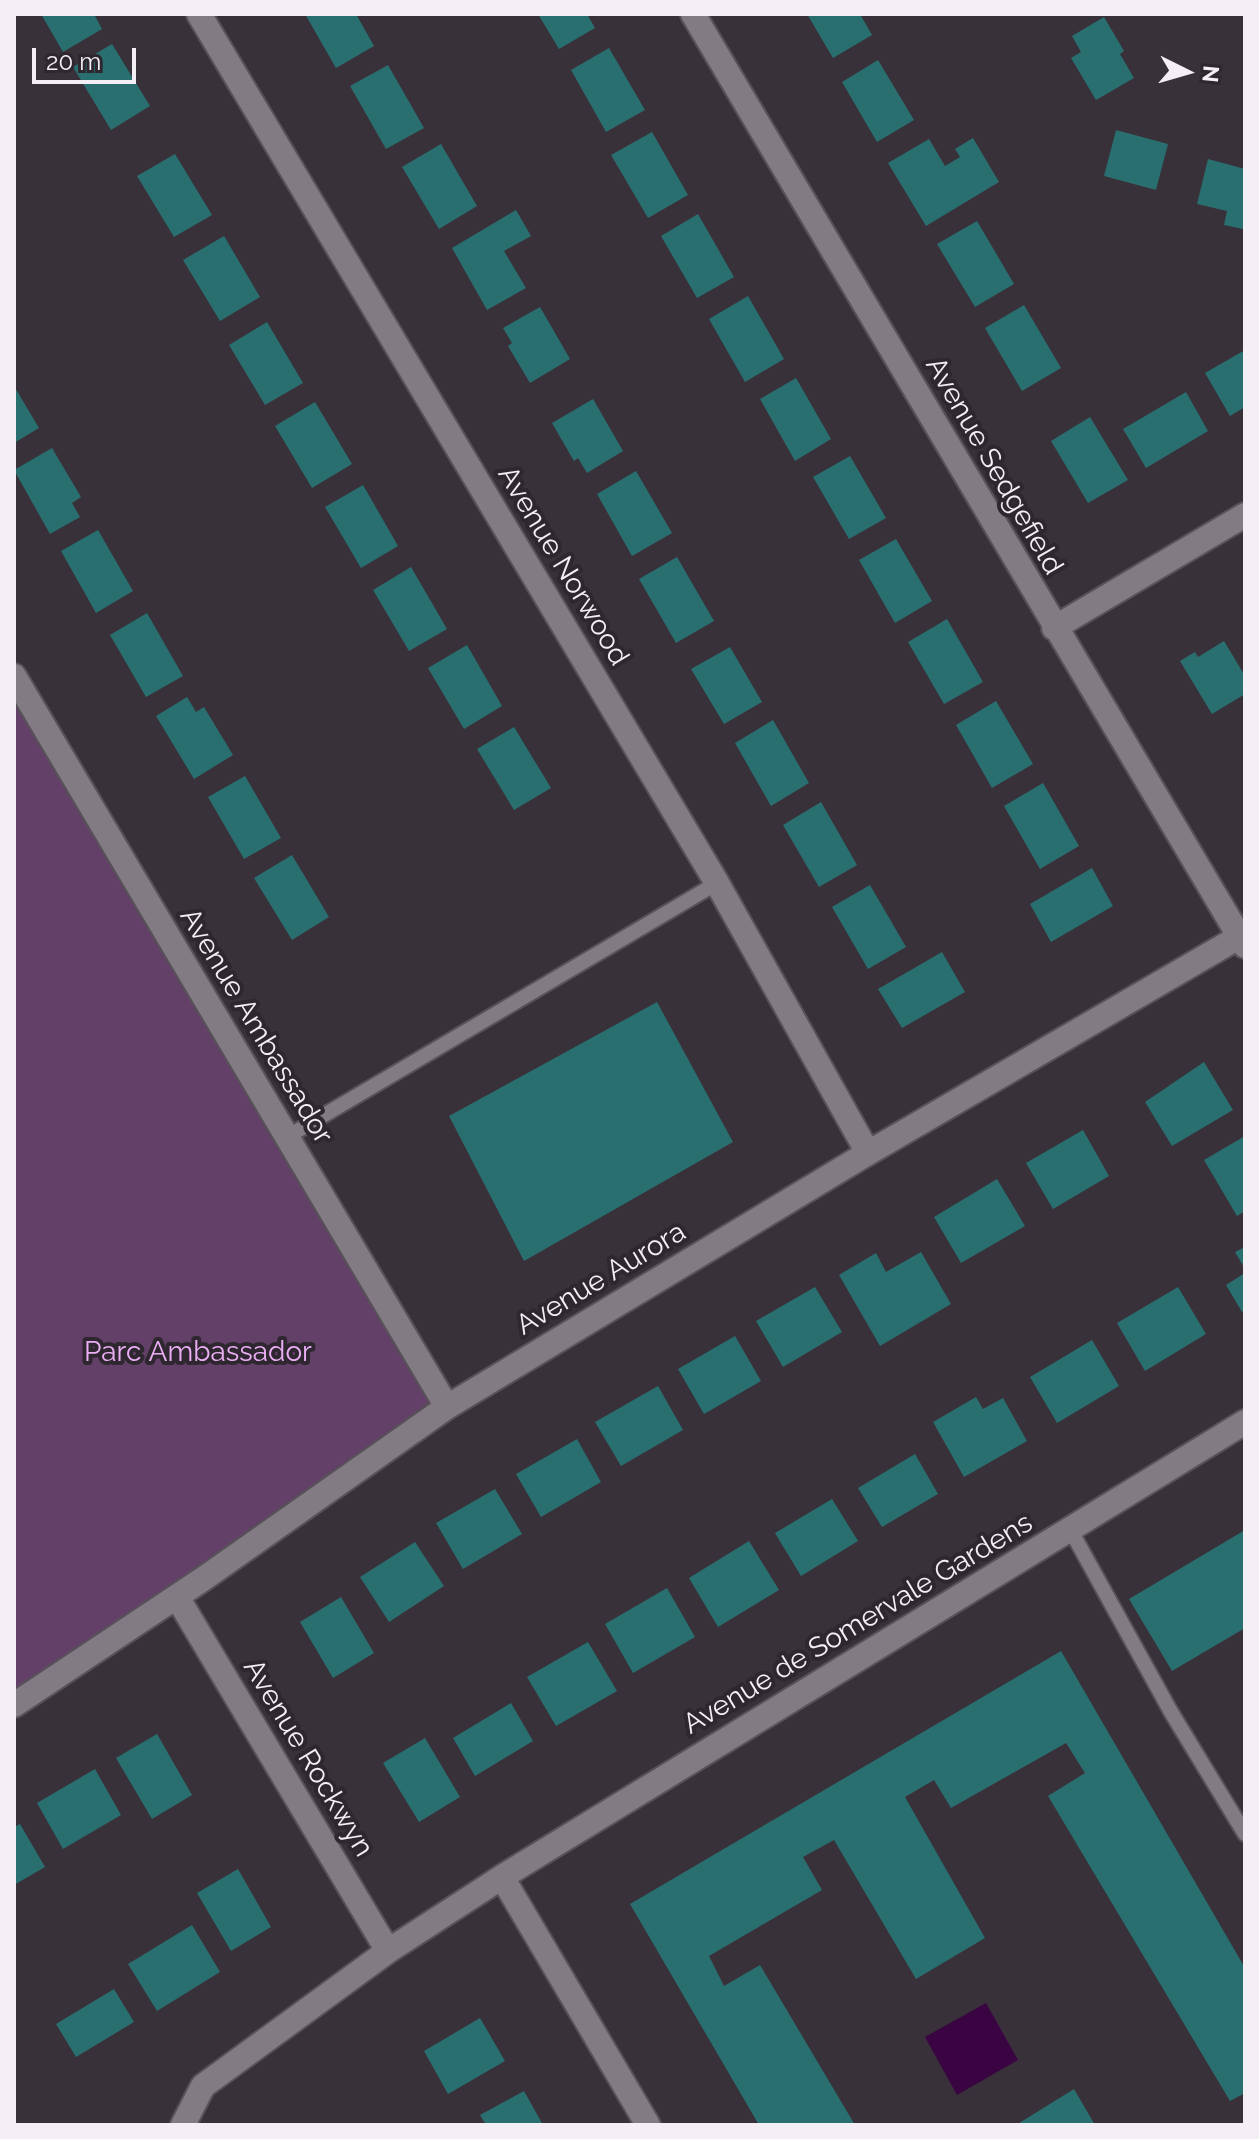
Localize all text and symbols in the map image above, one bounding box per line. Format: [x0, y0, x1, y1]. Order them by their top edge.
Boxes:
scale bar [36, 32, 140, 82]
north arrow [1147, 32, 1227, 112]
text: 20 m [46, 47, 101, 76]
text: N [1197, 65, 1225, 84]
street label: Avenue Sedgefield [918, 351, 1070, 581]
street label: Avenue Norwood [490, 460, 636, 672]
street label: Avenue Ambassador [172, 902, 340, 1150]
street label: Avenue Aurora [510, 1215, 692, 1343]
park label: Parc Ambassador [84, 1336, 312, 1370]
street label: Avenue de Somervale Gardens [677, 1506, 1039, 1742]
street label: Avenue Rockwyn [236, 1653, 380, 1863]

